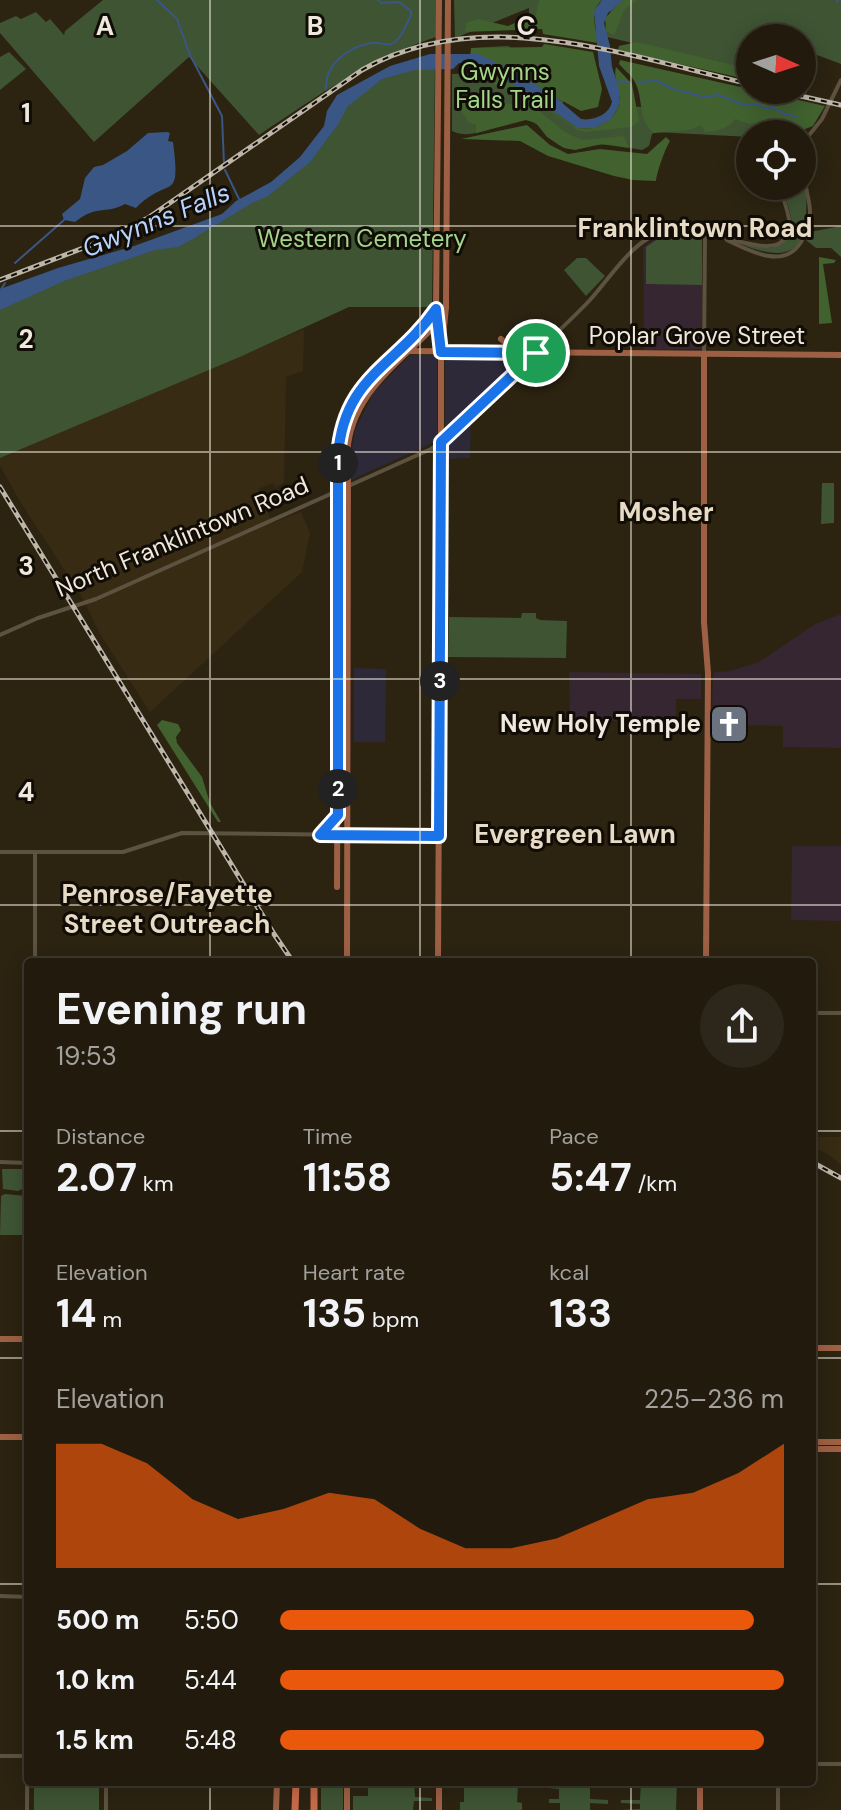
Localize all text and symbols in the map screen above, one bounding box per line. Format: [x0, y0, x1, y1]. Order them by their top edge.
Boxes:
text: A [96, 9, 114, 43]
text: B [307, 9, 323, 43]
text: C [516, 9, 536, 43]
north arrow [736, 24, 816, 104]
map controls [736, 24, 816, 200]
park label: Gwynns Falls Trail [455, 56, 555, 115]
text: 1 [21, 96, 31, 130]
button: locate [736, 120, 816, 200]
water label: Gwynns Falls [77, 175, 235, 265]
district label: Franklintown Road [577, 211, 813, 245]
park label: Western Cemetery [257, 223, 467, 254]
pin [502, 319, 570, 387]
street label: Poplar Grove Street [589, 320, 805, 351]
text: 2 [18, 322, 34, 356]
icon: arrive [514, 331, 558, 375]
pin: 1 [318, 443, 358, 483]
text: 1 [334, 448, 342, 477]
street label: North Franklintown Road [51, 469, 313, 604]
district label: Mosher [618, 495, 714, 529]
text: 3 [18, 549, 34, 583]
pin: 3 [420, 661, 460, 701]
text: 3 [433, 666, 447, 695]
church icon: New Holy Temple [708, 703, 750, 745]
place label: New Holy Temple [500, 708, 701, 739]
pin: 2 [318, 769, 358, 809]
text: 2 [332, 774, 344, 803]
text: 4 [18, 775, 34, 809]
district label: Evergreen Lawn [474, 817, 676, 851]
district label: Penrose/Fayette Street Outreach [61, 877, 273, 941]
text: Evening run [56, 980, 307, 1038]
button: share [700, 984, 784, 1068]
text: 19:53 [56, 1039, 117, 1073]
text: Distance [56, 1122, 145, 1151]
text: Time [303, 1122, 352, 1151]
text: Pace [549, 1122, 599, 1151]
text: 2.07 [56, 1151, 137, 1203]
text: 11:58 [303, 1151, 392, 1203]
text: 5:47 [549, 1151, 632, 1203]
text: km [137, 1169, 174, 1198]
text: /km [632, 1169, 677, 1198]
text: Elevation [56, 1258, 148, 1287]
text: Heart rate [303, 1258, 405, 1287]
text: kcal [549, 1258, 589, 1287]
text: 14 [56, 1287, 97, 1339]
text: 135 [303, 1287, 366, 1339]
text: 133 [549, 1287, 612, 1339]
text: m [97, 1305, 122, 1334]
text: bpm [366, 1305, 419, 1334]
text: Elevation [56, 1382, 164, 1416]
text: 225–236 m [644, 1382, 784, 1416]
text: 500 m [56, 1603, 139, 1637]
text: 5:50 [184, 1603, 239, 1637]
text: 1.0 km [56, 1663, 135, 1697]
text: 5:44 [184, 1663, 237, 1697]
text: 1.5 km [56, 1723, 134, 1757]
text: 5:48 [184, 1723, 237, 1757]

